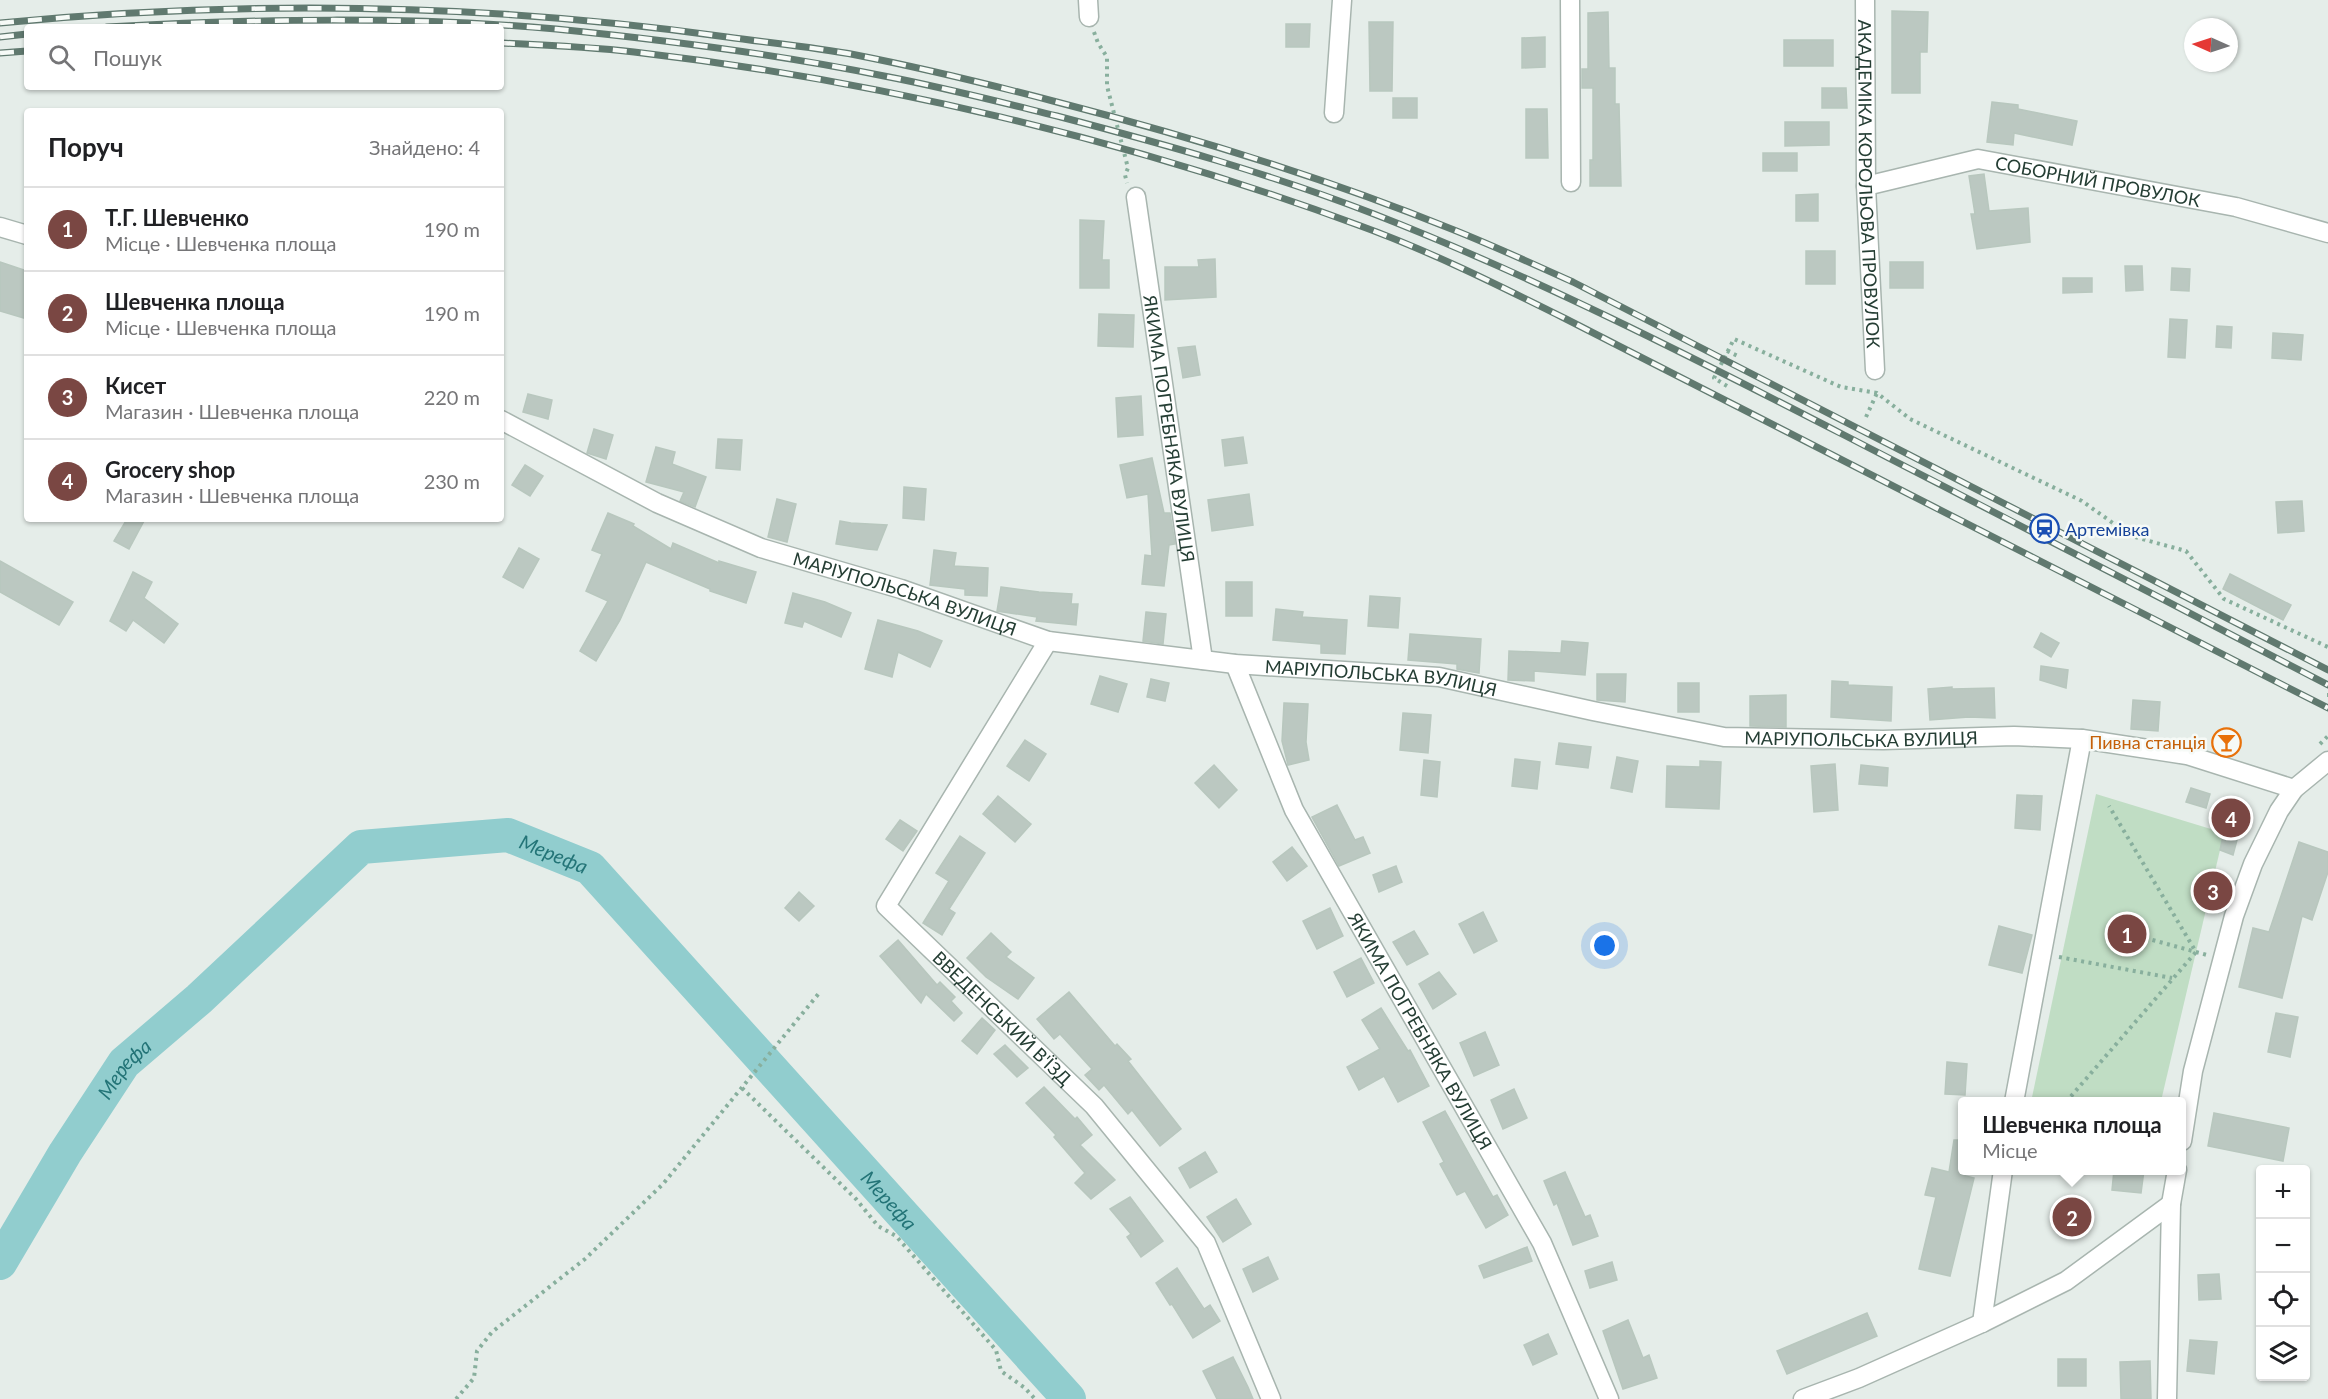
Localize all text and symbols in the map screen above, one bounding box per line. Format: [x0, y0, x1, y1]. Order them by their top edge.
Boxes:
north arrow [2184, 18, 2238, 72]
street label: АКАДЕМІКА КОРОЛЬОВА ПРОВУЛОК [1854, 20, 1885, 349]
search box [24, 24, 504, 90]
icon: search [45, 41, 78, 74]
text: Пошук [93, 44, 162, 71]
text: Поруч [48, 131, 124, 163]
text: Знайдено: 4 [369, 135, 480, 159]
street label: СОБОРНИЙ ПРОВУЛОК [1993, 151, 2202, 211]
text: Т.Г. Шевченко [105, 204, 249, 231]
text: 1 [62, 217, 73, 241]
text: 190 m [424, 217, 480, 241]
text: Місце · Шевченка площа [105, 231, 336, 255]
text: Шевченка площа [105, 288, 285, 315]
street label: ЯКИМА ПОГРЕБНЯКА ВУЛИЦЯ [1139, 292, 1200, 564]
text: 2 [62, 301, 73, 325]
text: 190 m [424, 301, 480, 325]
text: Місце · Шевченка площа [105, 315, 336, 339]
text: Кисет [105, 372, 166, 399]
text: 3 [62, 385, 73, 409]
text: 220 m [424, 385, 480, 409]
text: Магазин · Шевченка площа [105, 399, 359, 423]
text: Grocery shop [105, 456, 235, 483]
text: 4 [62, 469, 73, 493]
text: 230 m [424, 469, 480, 493]
text: Магазин · Шевченка площа [105, 483, 359, 507]
station icon: Артемівка [2028, 513, 2060, 545]
place label: Артемівка [2065, 518, 2149, 540]
street label: МАРІУПОЛЬСЬКА ВУЛИЦЯ [791, 547, 1020, 640]
street label: МАРІУПОЛЬСЬКА ВУЛИЦЯ [1264, 655, 1499, 700]
street label: МАРІУПОЛЬСЬКА ВУЛИЦЯ [1744, 726, 1978, 751]
bar icon: Пивна станція [2211, 726, 2243, 758]
place label: Пивна станція [2089, 731, 2206, 753]
pin: 4 [2212, 796, 2250, 840]
water label: Мерефа [516, 829, 591, 878]
pin: 3 [2194, 868, 2232, 914]
street label: ЯКИМА ПОГРЕБНЯКА ВУЛИЦЯ [1343, 907, 1497, 1154]
pin: 1 [2108, 912, 2146, 956]
your location [1590, 931, 1619, 960]
street label: ВВЕДЕНСЬКИЙ В'ЇЗД [928, 946, 1076, 1090]
water label: Мерефа [92, 1033, 156, 1103]
popup [1958, 1097, 2186, 1175]
text: Шевченка площа [1982, 1111, 2162, 1138]
text: Місце [1982, 1138, 2037, 1162]
water label: Мерефа [857, 1165, 922, 1235]
map controls [2256, 1165, 2310, 1381]
button: + [2256, 1165, 2310, 1219]
pin: 2 [2052, 1194, 2092, 1240]
button: − [2256, 1219, 2310, 1273]
button: locate [2256, 1273, 2310, 1327]
button: layers [2256, 1327, 2310, 1381]

